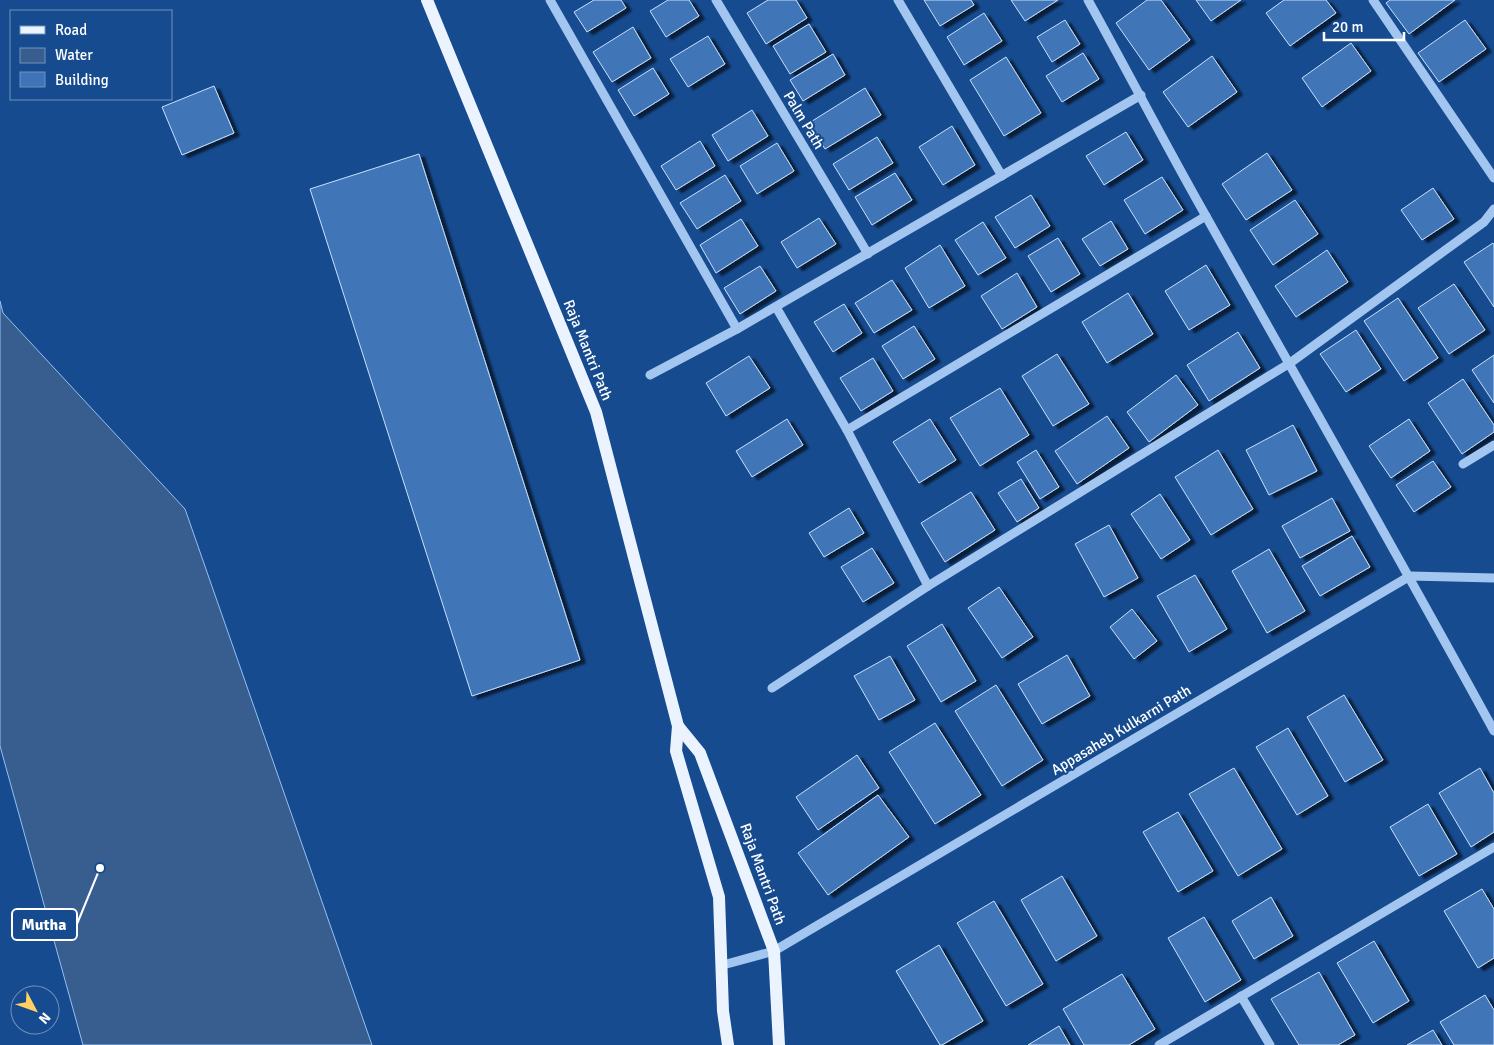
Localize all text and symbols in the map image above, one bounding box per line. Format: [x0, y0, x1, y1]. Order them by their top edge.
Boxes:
legend [10, 10, 172, 100]
scale bar [1324, 10, 1404, 42]
text: 20 m [1332, 18, 1363, 36]
text: Road [55, 21, 87, 39]
text: Water [55, 46, 93, 64]
text: Building [55, 71, 109, 89]
street label: Palm Path [780, 88, 828, 152]
street label: Raja Mantri Path [560, 297, 616, 403]
street label: Appasaheb Kulkarni Path [1048, 681, 1194, 779]
street label: Raja Mantri Path [736, 821, 790, 927]
callout: Mutha [12, 909, 77, 940]
text: Mutha [21, 915, 67, 935]
north arrow [10, 985, 60, 1035]
text: N [35, 1009, 54, 1027]

